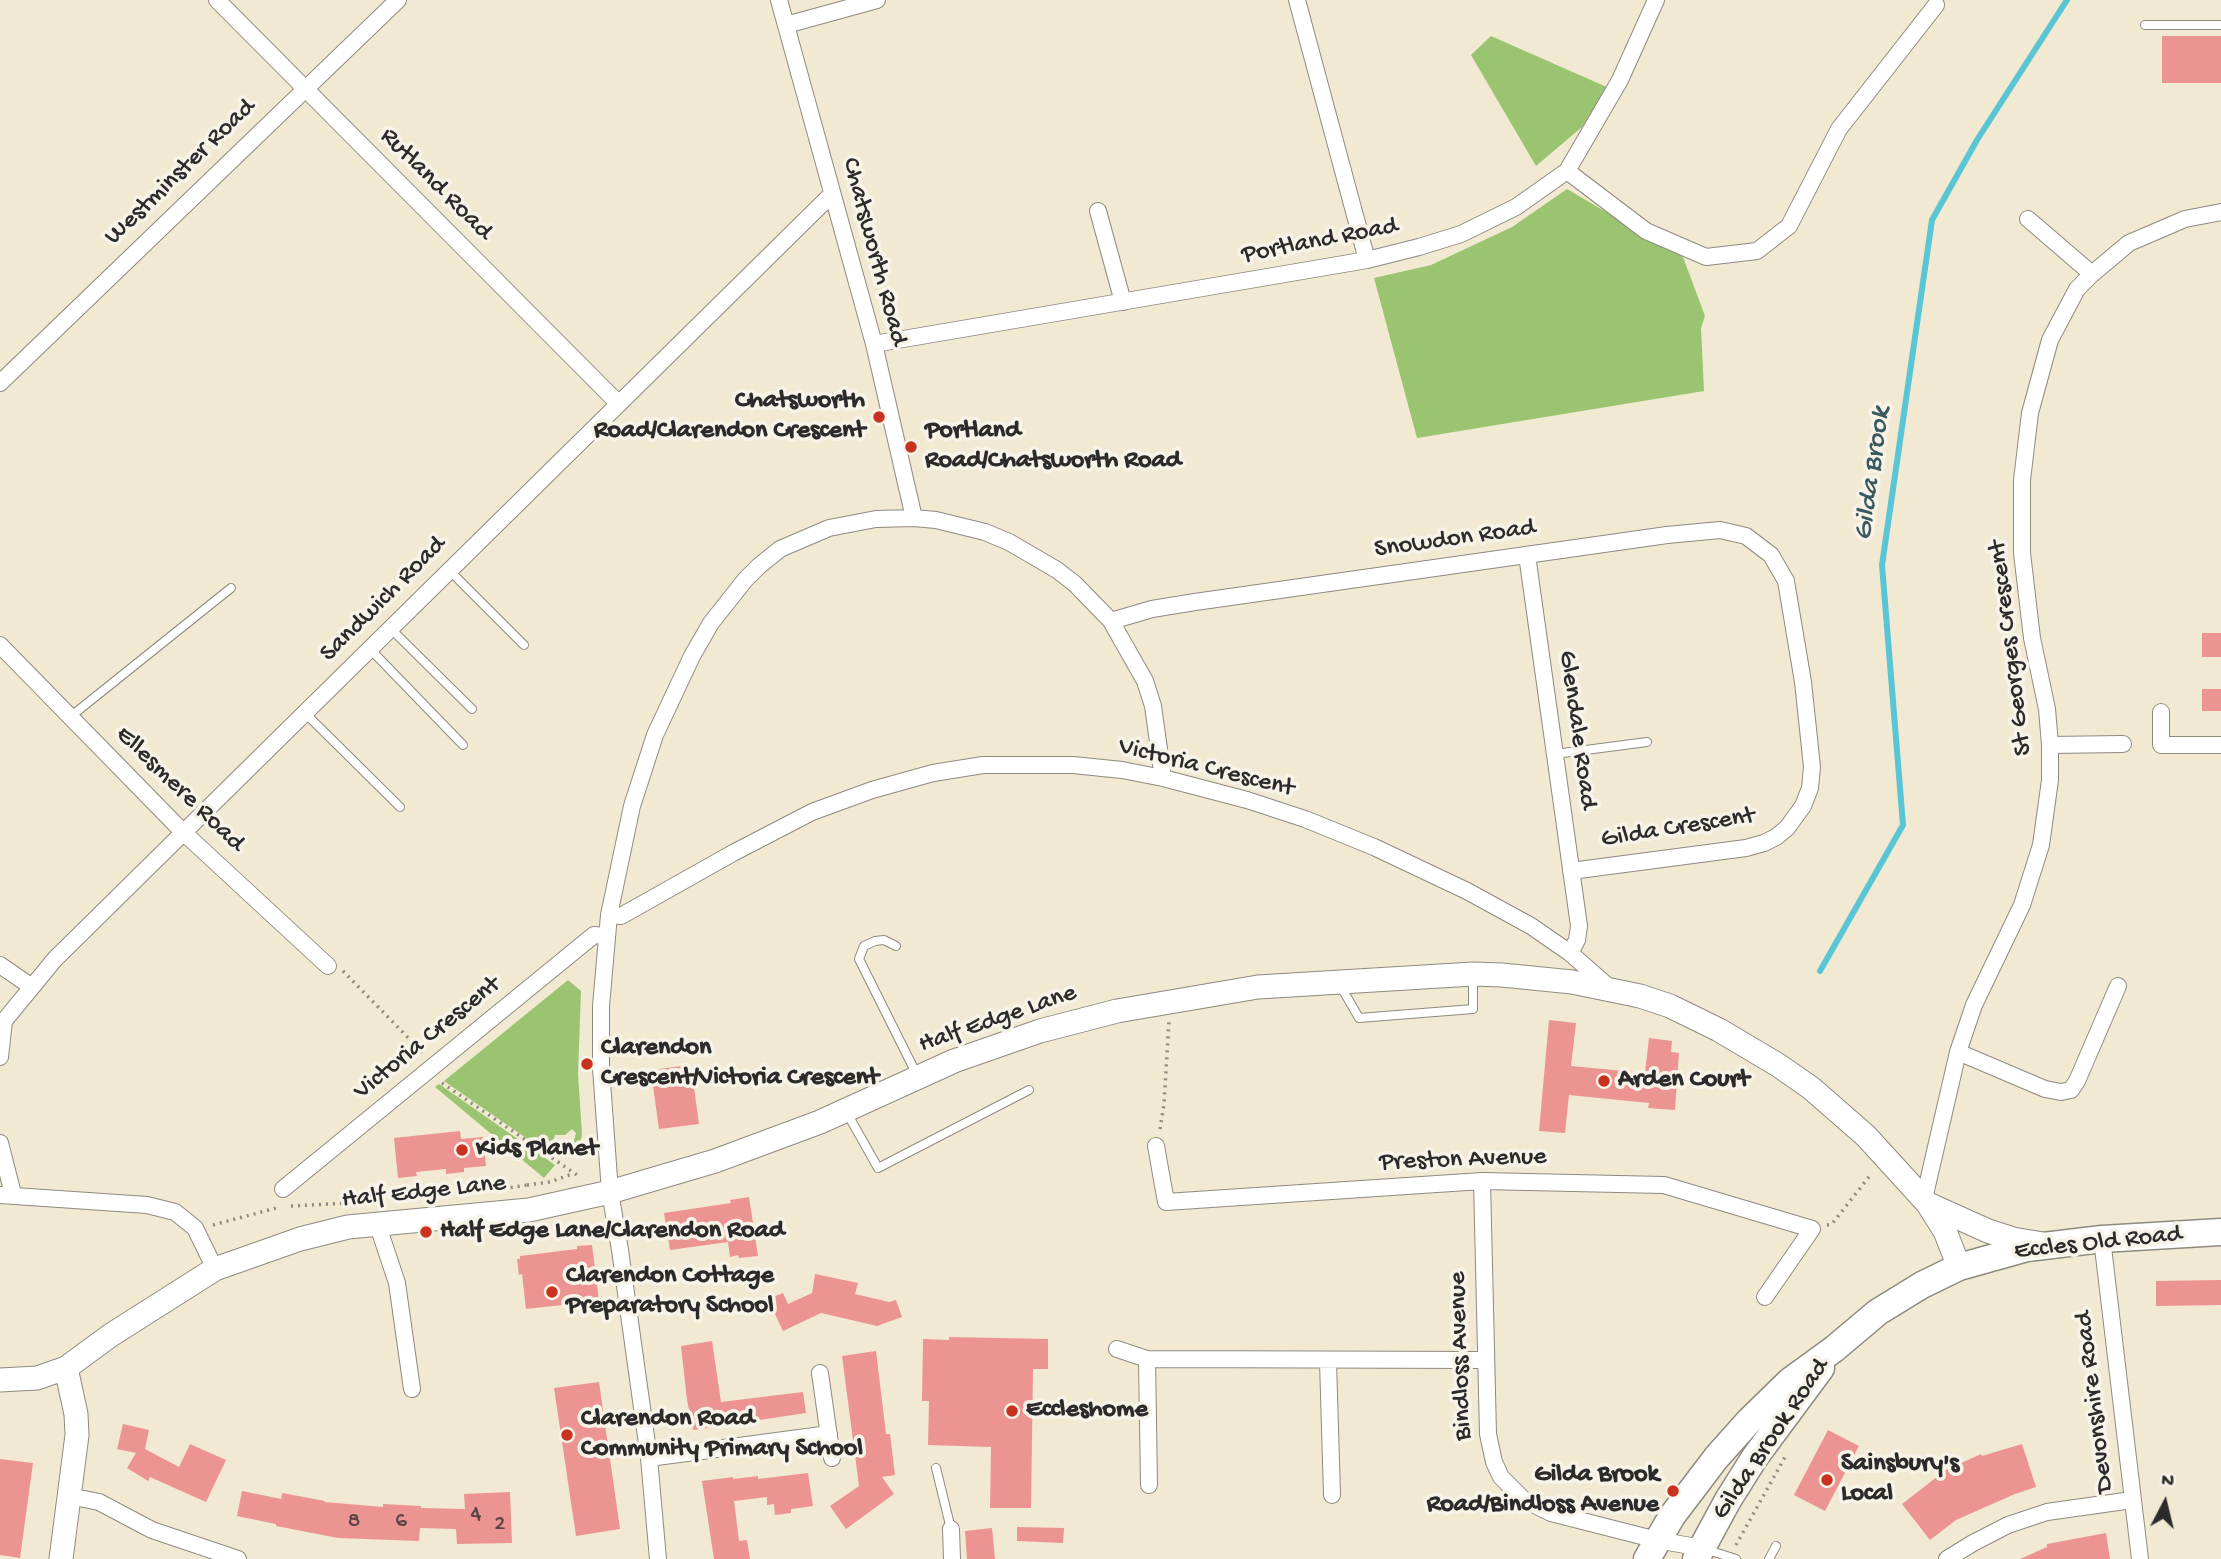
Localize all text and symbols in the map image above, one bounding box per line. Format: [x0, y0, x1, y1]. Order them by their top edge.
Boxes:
street label: Westminster Road [99, 93, 263, 253]
street label: Rutland Road [372, 122, 498, 248]
street label: Chatsworth Road [833, 155, 913, 349]
street label: Portland Road [1239, 212, 1401, 272]
place label: Chatsworth Road/Clarendon Crescent [594, 386, 865, 448]
water label: Gilda Brook [1848, 405, 1900, 543]
marker: Chatsworth Road/Clarendon Crescent [871, 409, 887, 425]
place label: Portland Road/Chatsworth Road [925, 416, 1181, 478]
marker: Portland Road/Chatsworth Road [903, 439, 919, 455]
street label: Snowdon Road [1373, 513, 1537, 567]
street label: Sandwich Road [314, 530, 454, 670]
street label: St Georges Crescent [1983, 539, 2041, 757]
street label: Glendale Road [1549, 649, 1603, 811]
street label: Ellesmere Road [108, 720, 250, 860]
street label: Victoria Crescent [1115, 732, 1297, 806]
street label: Gilda Crescent [1599, 801, 1757, 857]
street label: Victoria Crescent [348, 970, 508, 1108]
street label: Half Edge Lane [915, 978, 1081, 1062]
place label: Clarendon Crescent/Victoria Crescent [601, 1033, 879, 1094]
marker: Clarendon Crescent/Victoria Crescent [579, 1056, 595, 1072]
place label: Arden Court [1618, 1065, 1749, 1097]
marker: Arden Court [1596, 1073, 1612, 1089]
place label: Kids Planet [476, 1134, 598, 1166]
marker: Kids Planet [454, 1142, 470, 1158]
street label: Preston Avenue [1379, 1142, 1547, 1180]
street label: Half Edge Lane [340, 1169, 508, 1217]
place label: Half Edge Lane/Clarendon Road [440, 1216, 784, 1248]
street label: Eccles Old Road [2013, 1220, 2183, 1268]
marker: Half Edge Lane/Clarendon Road [418, 1224, 434, 1240]
place label: Clarendon Cottage Preparatory School [566, 1261, 774, 1322]
street label: Bindloss Avenue [1443, 1271, 1481, 1441]
marker: Clarendon Cottage Preparatory School [544, 1284, 560, 1300]
street label: Devonshire Road [2069, 1310, 2123, 1494]
street label: Gilda Brook Road [1707, 1354, 1837, 1526]
place label: Eccleshome [1026, 1395, 1148, 1427]
marker: Eccleshome [1004, 1403, 1020, 1419]
place label: Clarendon Road Community Primary School [581, 1404, 863, 1466]
marker: Clarendon Road Community Primary School [559, 1427, 575, 1443]
place label: Sainsbury's Local [1841, 1449, 1959, 1510]
place label: Gilda Brook Road/Bindloss Avenue [1427, 1460, 1659, 1522]
north arrow [2130, 1468, 2200, 1538]
text: N [2160, 1469, 2175, 1494]
marker: Sainsbury's Local [1819, 1472, 1835, 1488]
marker: Gilda Brook Road/Bindloss Avenue [1665, 1483, 1681, 1499]
house number: 4 [471, 1501, 481, 1529]
house number: 8 [348, 1508, 360, 1536]
house number: 6 [395, 1508, 407, 1536]
house number: 2 [494, 1511, 506, 1539]

